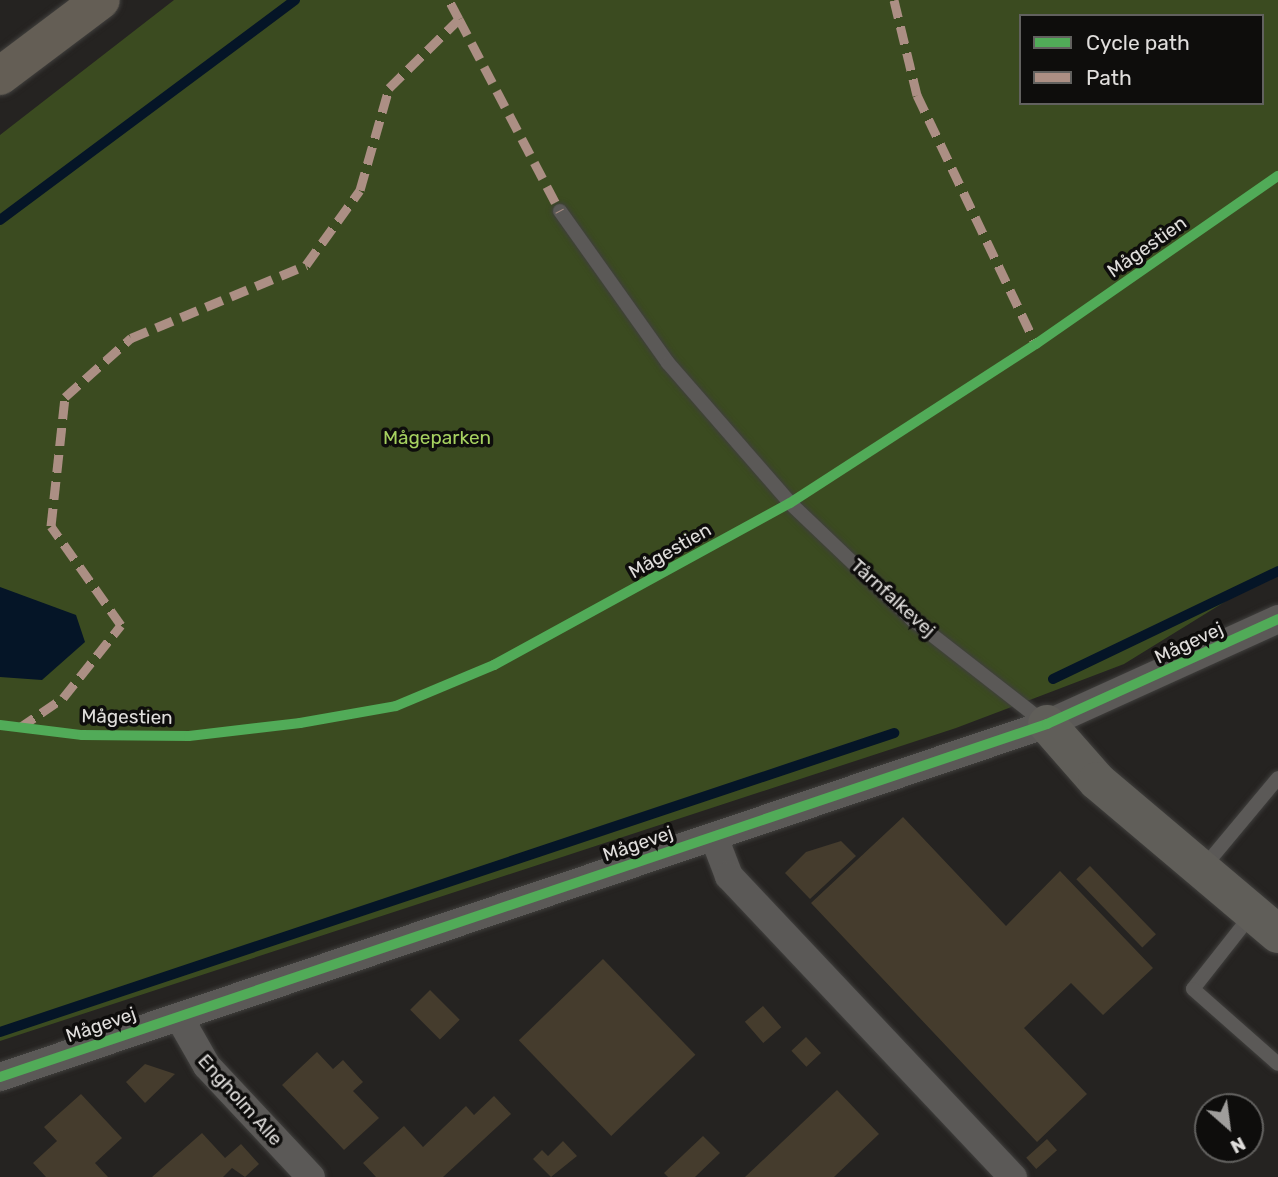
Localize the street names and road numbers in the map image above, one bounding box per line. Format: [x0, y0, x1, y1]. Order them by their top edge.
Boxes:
street label: Mågestien [1103, 211, 1191, 283]
street label: Mågestien [625, 518, 715, 584]
street label: Tårnfalkevej [846, 554, 940, 642]
street label: Mågevej [1151, 617, 1227, 669]
street label: Mågestien [81, 705, 173, 729]
street label: Mågevej [600, 821, 676, 867]
street label: Mågevej [63, 1002, 139, 1048]
street label: Engholm Alle [193, 1049, 287, 1151]

